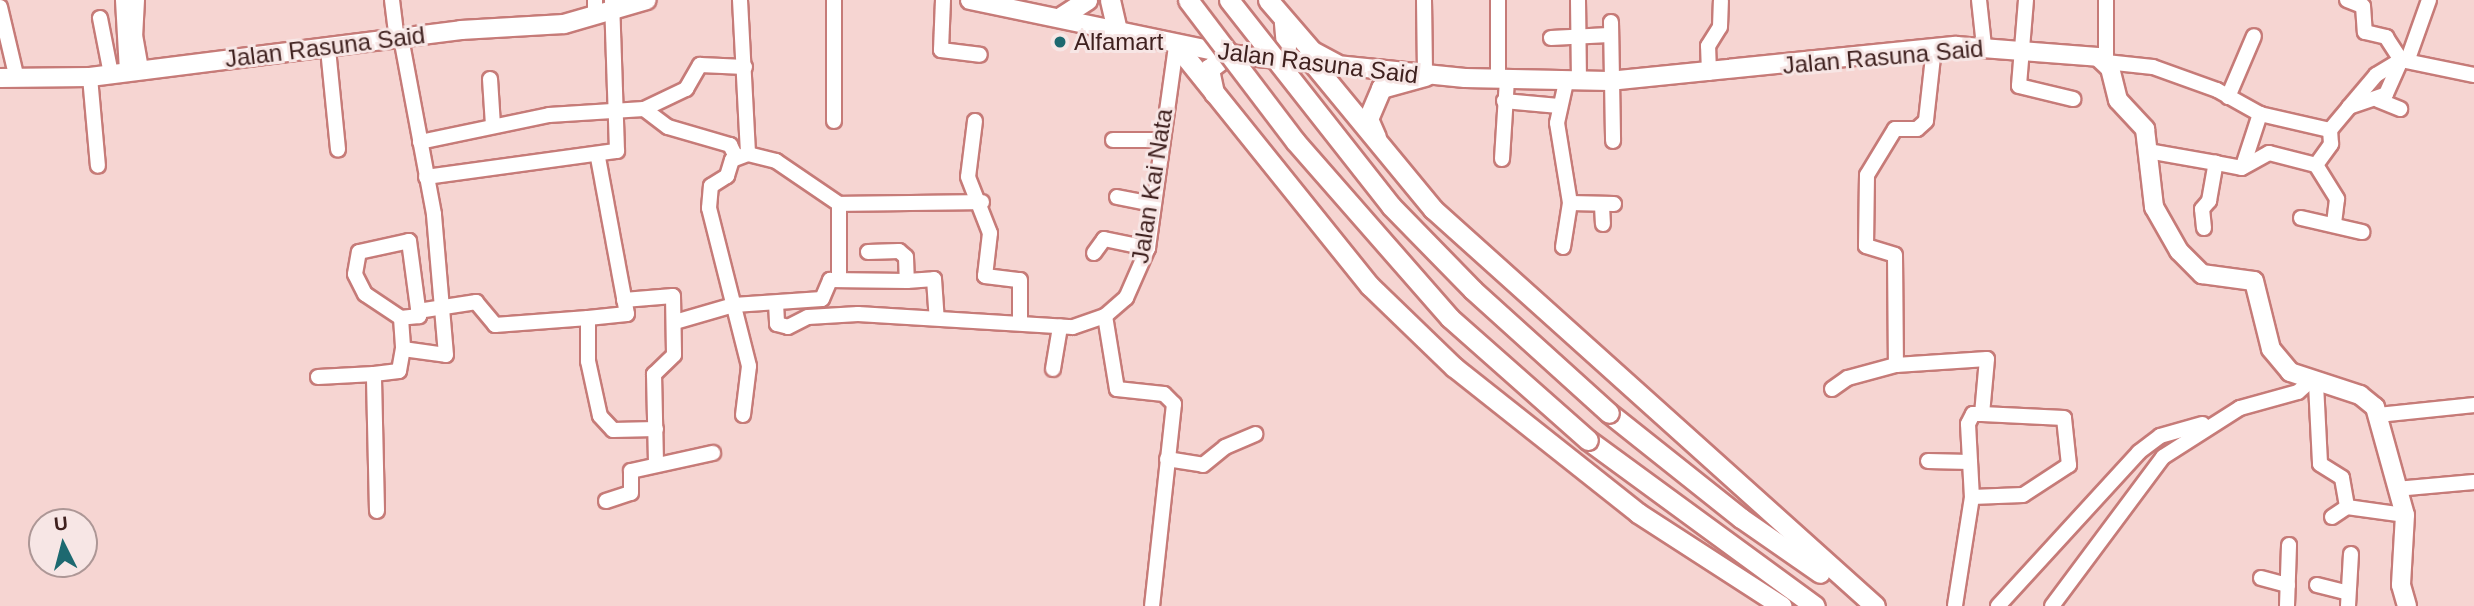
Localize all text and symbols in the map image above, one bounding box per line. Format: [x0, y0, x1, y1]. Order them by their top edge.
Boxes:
street label: Jalan Rasuna Said [223, 20, 427, 74]
place label: Alfamart [1074, 28, 1163, 56]
marker: Alfamart [1052, 34, 1068, 50]
street label: Jalan Rasuna Said [1781, 34, 1985, 80]
street label: Jalan Rasuna Said [1216, 36, 1420, 90]
street label: Jalan Kai Nata [1126, 107, 1178, 265]
north arrow [28, 508, 98, 578]
text: U [53, 512, 69, 535]

